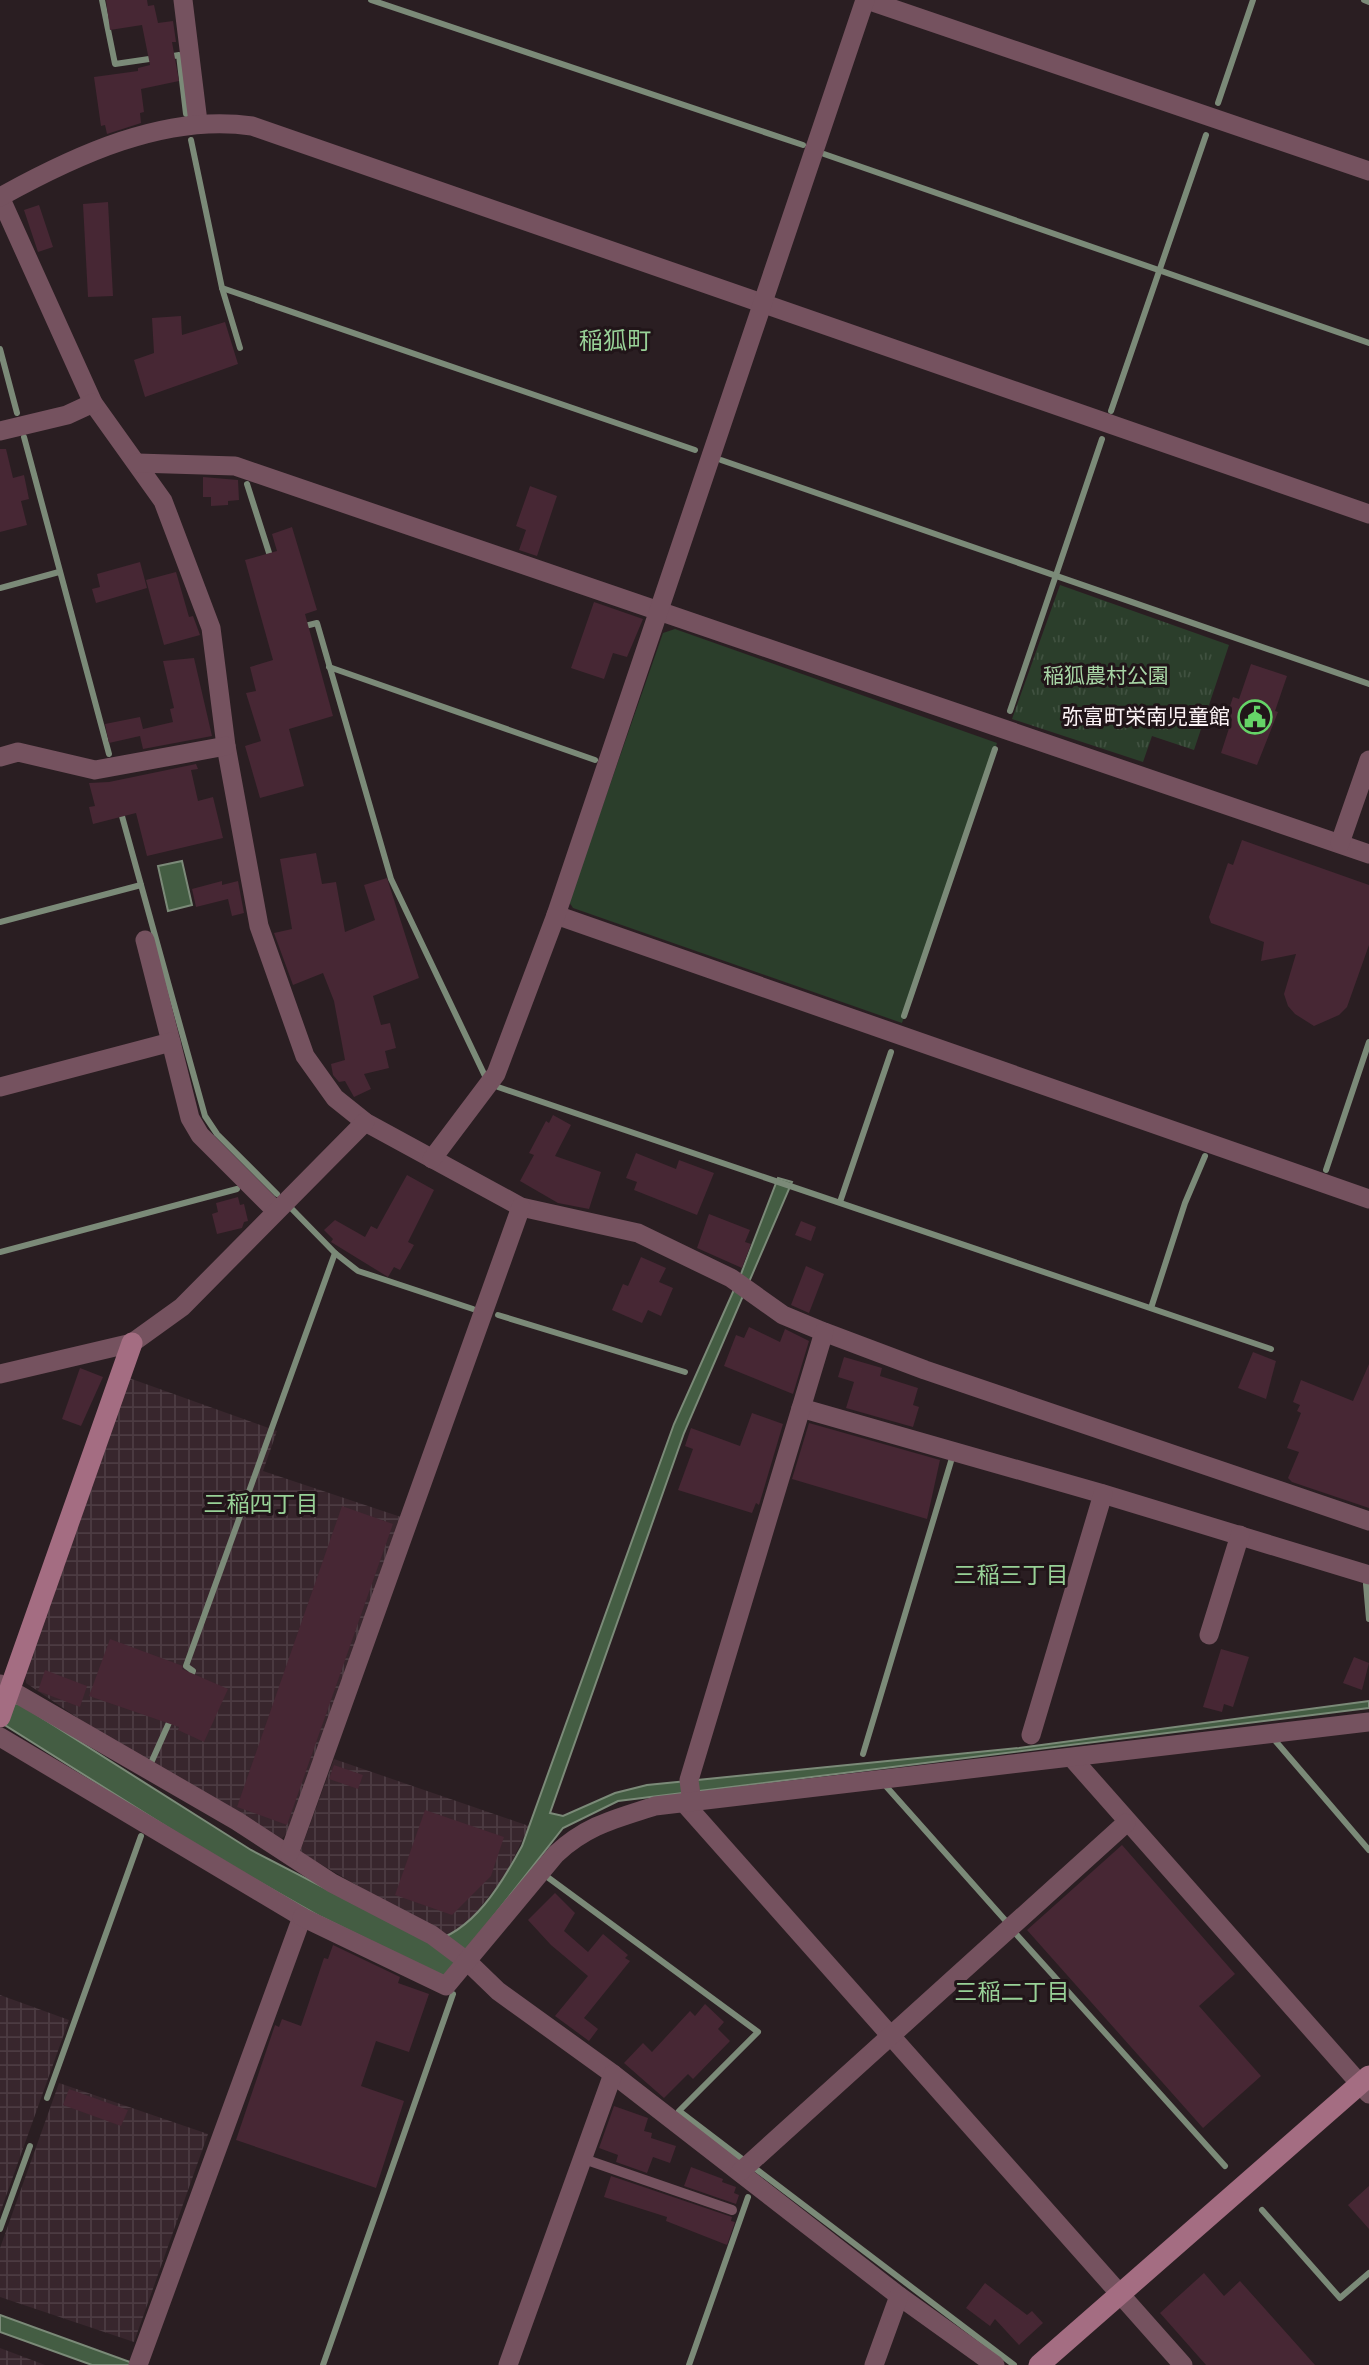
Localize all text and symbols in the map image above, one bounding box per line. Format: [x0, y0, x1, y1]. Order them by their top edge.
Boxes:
district label: 稲狐町 [579, 323, 651, 356]
park label: 稲狐農村公園 [1043, 661, 1169, 689]
public building icon: 弥富町栄南児童館 [1236, 698, 1274, 736]
place label: 弥富町栄南児童館 [1062, 702, 1230, 730]
district label: 三稲四丁目 [204, 1487, 319, 1519]
district label: 三稲三丁目 [954, 1558, 1069, 1590]
district label: 三稲二丁目 [955, 1975, 1070, 2007]

